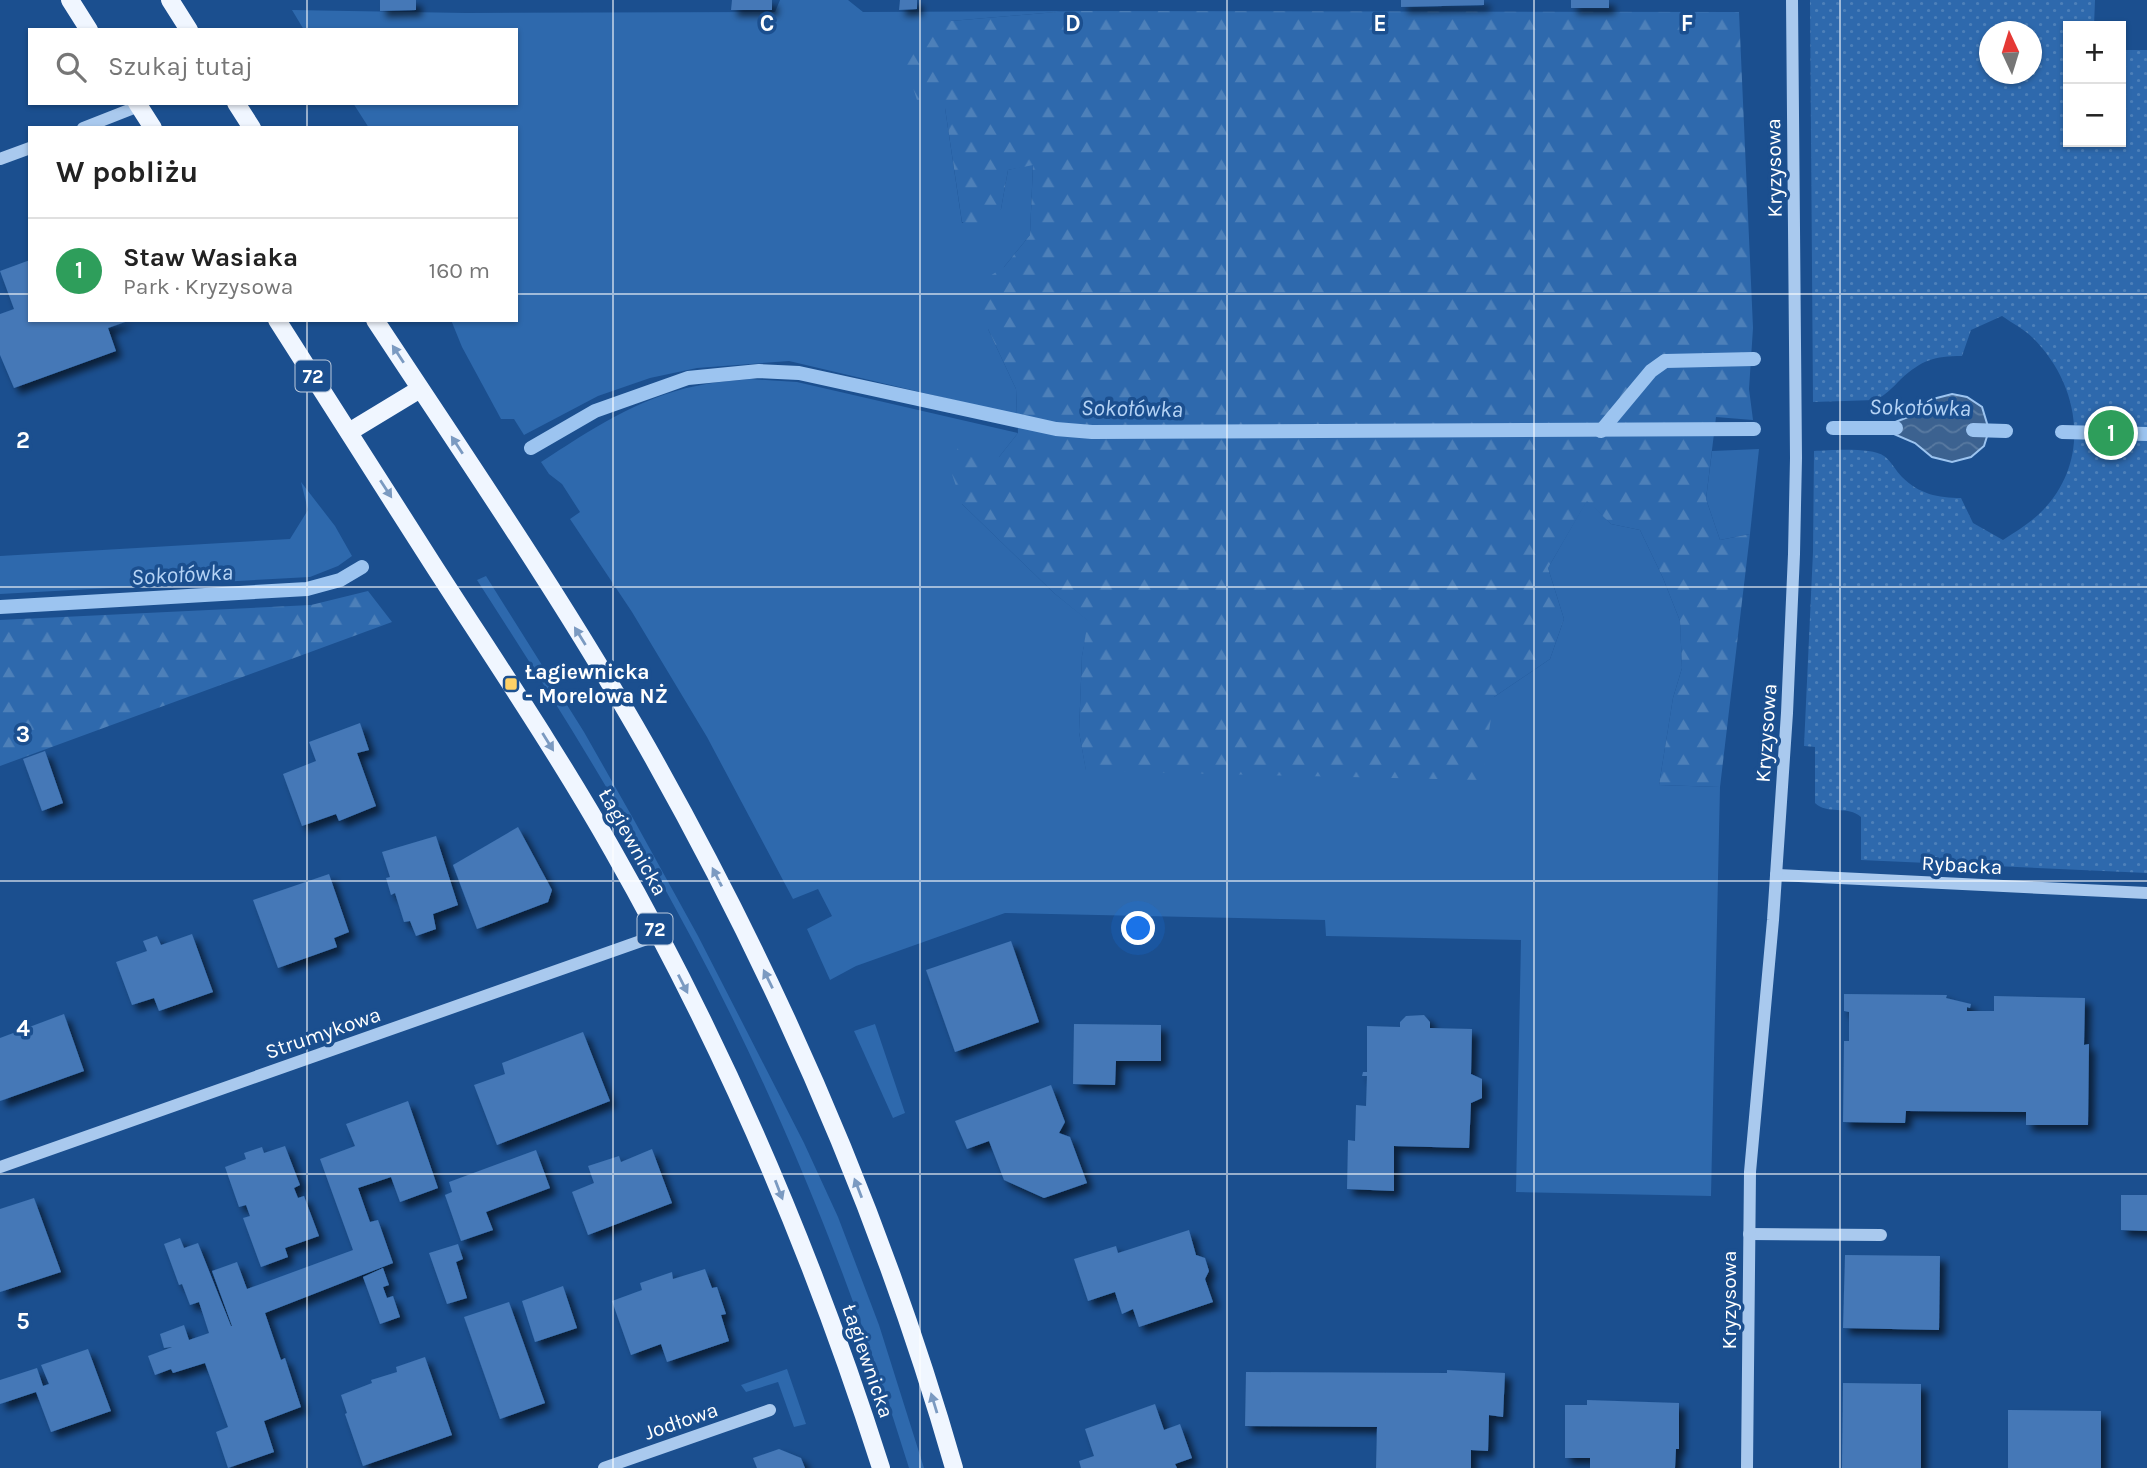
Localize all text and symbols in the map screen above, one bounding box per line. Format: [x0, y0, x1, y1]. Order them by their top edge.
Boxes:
text: C [760, 10, 774, 37]
text: D [1065, 10, 1081, 37]
text: E [1373, 10, 1387, 37]
text: F [1681, 10, 1693, 37]
north arrow [1979, 21, 2042, 84]
map controls [2063, 21, 2126, 147]
button: + [2063, 21, 2126, 84]
search box [28, 28, 518, 105]
icon: search [52, 48, 90, 86]
text: Szukaj tutaj [108, 51, 253, 82]
button: − [2063, 84, 2126, 147]
street label: Kryzysowa [1761, 118, 1787, 218]
text: W pobliżu [56, 154, 198, 190]
text: Staw Wasiaka [123, 242, 298, 273]
text: 1 [75, 257, 83, 284]
text: 160 m [429, 257, 490, 284]
text: Park · Kryzysowa [123, 273, 293, 300]
one-way arrow [391, 345, 404, 364]
road number: 72 [296, 360, 330, 392]
water label: Sokołówka [1869, 393, 1971, 422]
water label: Sokołówka [1081, 394, 1183, 423]
pin: 1 [2088, 407, 2134, 459]
text: 2 [16, 427, 30, 454]
one-way arrow [450, 436, 463, 455]
one-way arrow [379, 479, 392, 499]
water label: Sokołówka [130, 558, 234, 591]
one-way arrow [574, 627, 587, 646]
place label: Łagiewnicka - Morelowa NŻ [525, 660, 668, 708]
marker: Łagiewnicka - Morelowa NŻ [503, 676, 519, 692]
street label: Kryzysowa [1751, 683, 1781, 783]
text: 3 [16, 721, 30, 748]
one-way arrow [542, 733, 555, 752]
street label: Łagiewnicka [594, 784, 672, 900]
street label: Rybacka [1921, 851, 2003, 879]
one-way arrow [711, 867, 722, 887]
your location [1121, 911, 1155, 945]
road number: 72 [638, 914, 672, 945]
one-way arrow [763, 969, 774, 989]
one-way arrow [677, 974, 689, 994]
street label: Strumykowa [262, 1002, 384, 1064]
text: 4 [16, 1015, 30, 1042]
one-way arrow [853, 1178, 864, 1199]
one-way arrow [774, 1179, 785, 1200]
street label: Kryzysowa [1717, 1250, 1741, 1350]
street label: Łagiewnicka [837, 1301, 899, 1421]
text: 5 [16, 1308, 30, 1335]
one-way arrow [928, 1392, 939, 1413]
street label: Jodłowa [641, 1397, 721, 1445]

